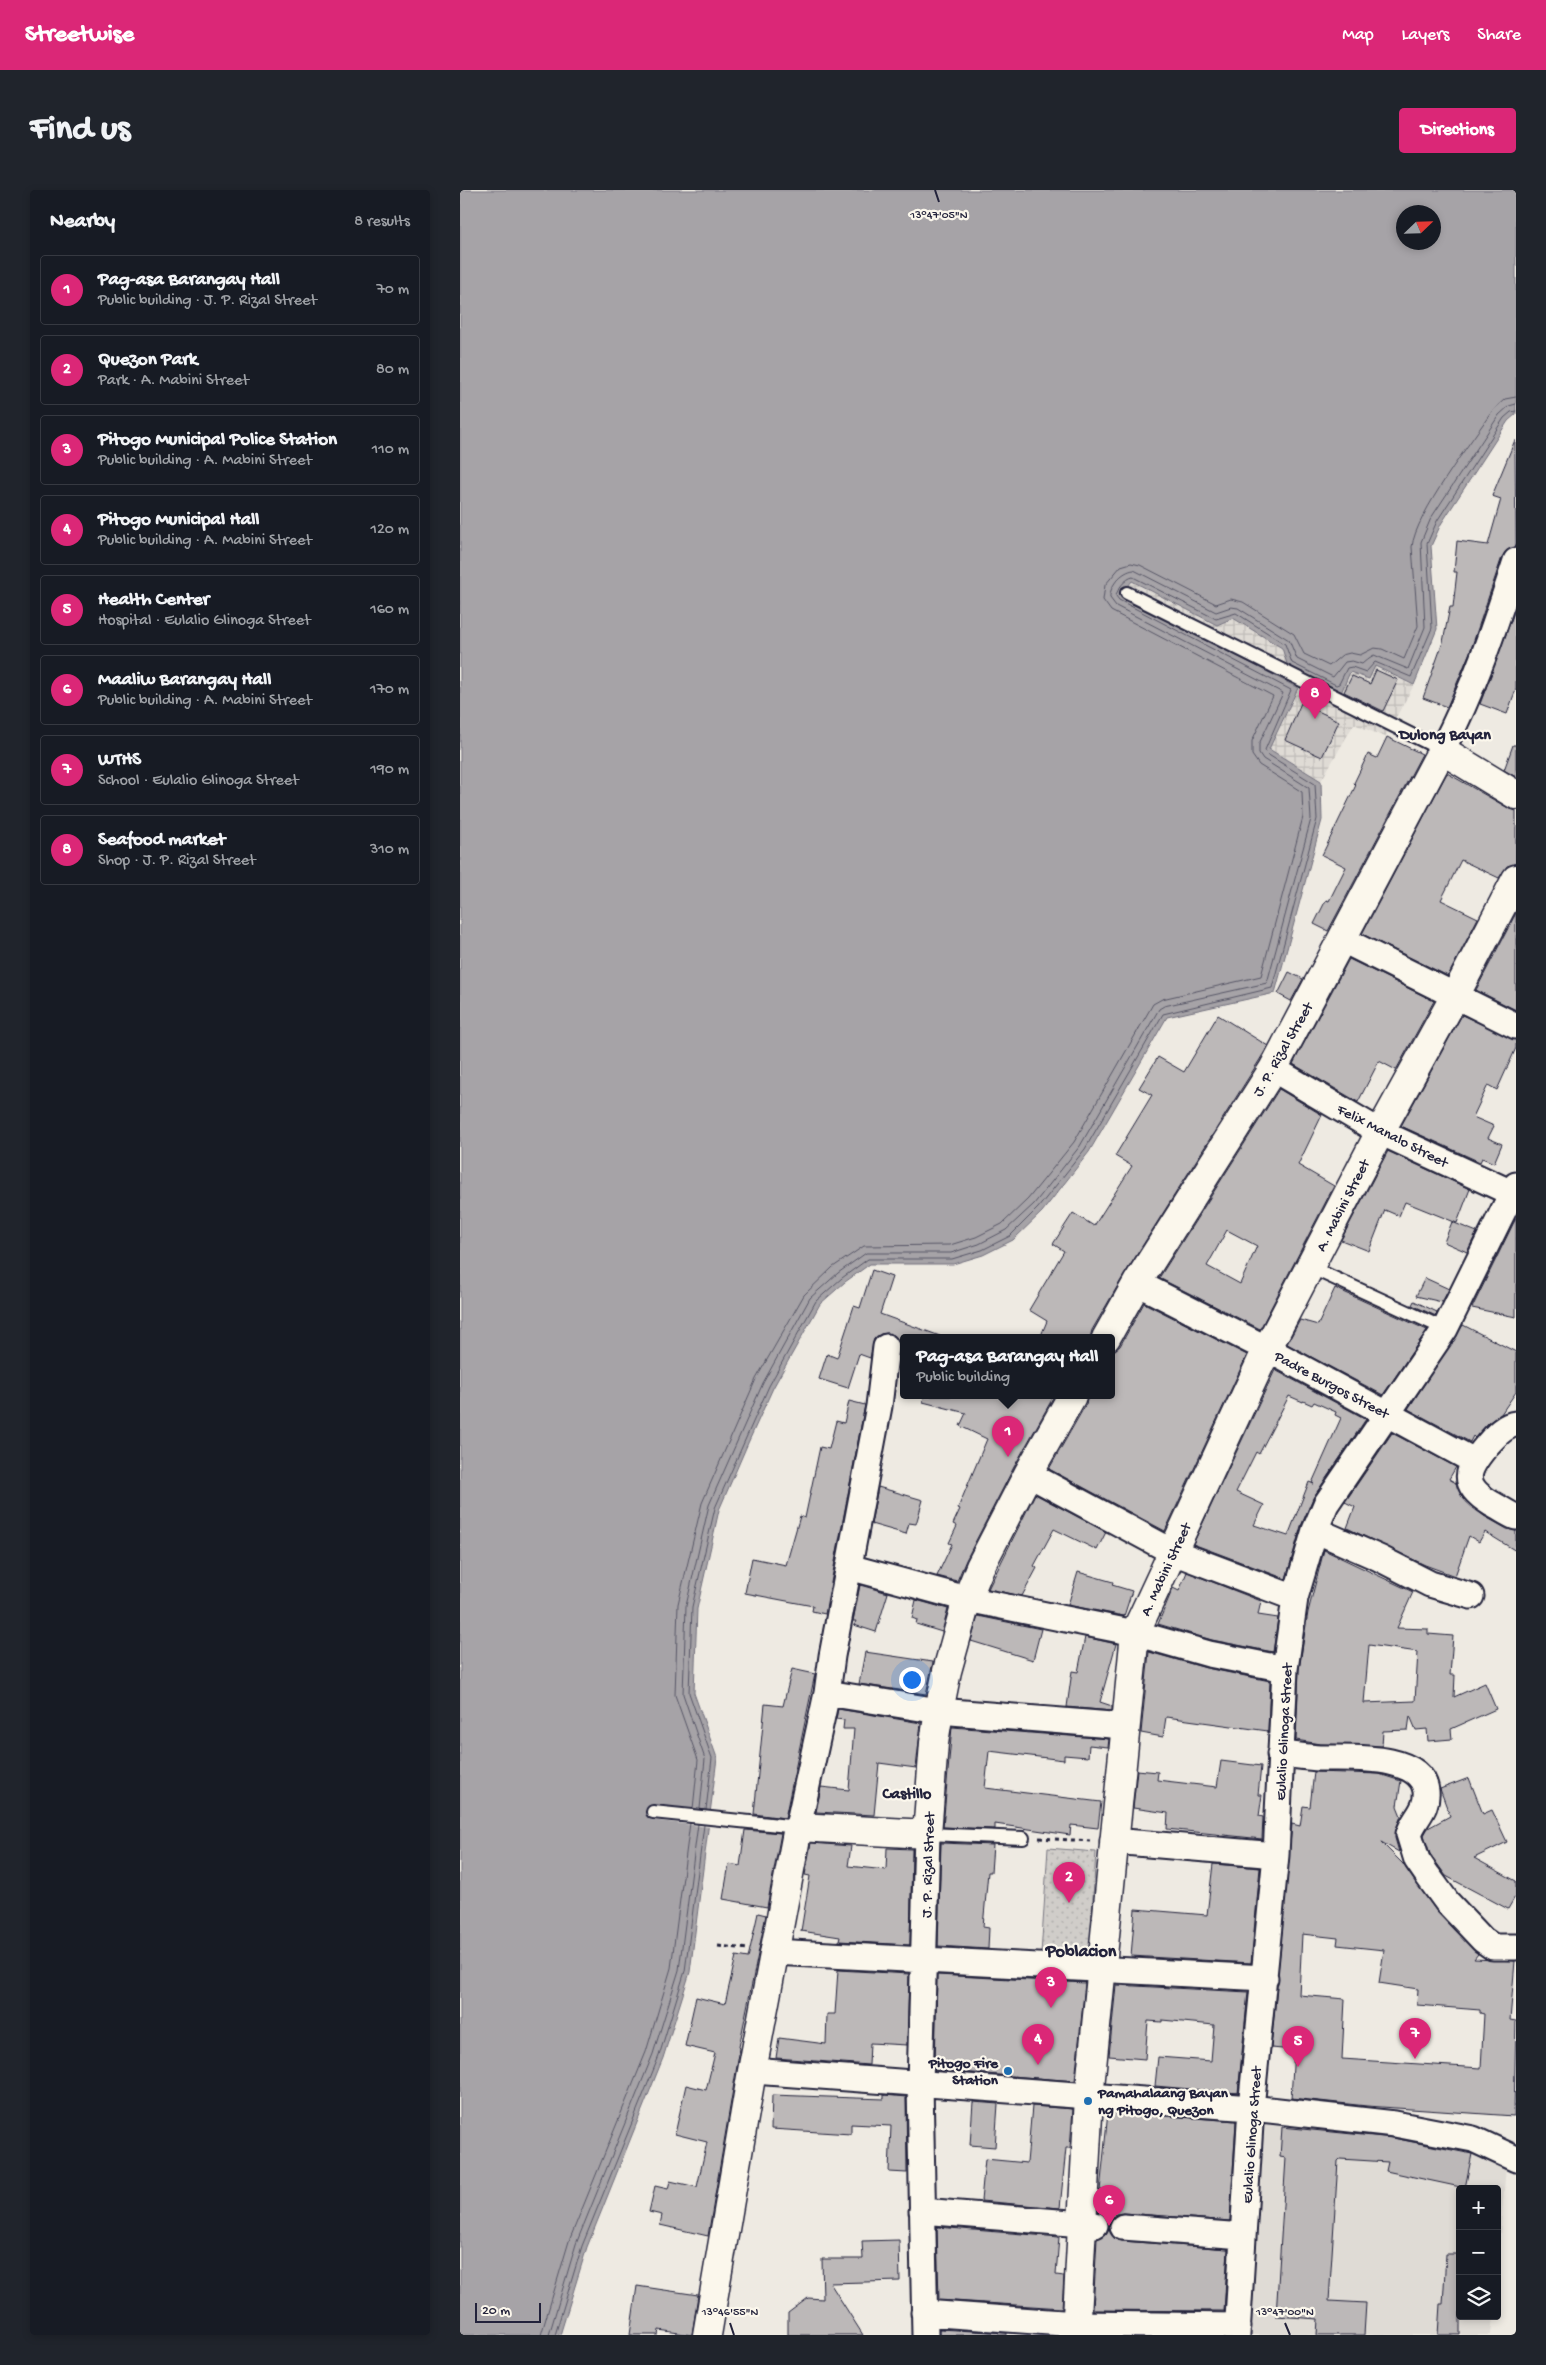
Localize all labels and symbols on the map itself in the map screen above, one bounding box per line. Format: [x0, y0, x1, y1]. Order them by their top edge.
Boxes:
north arrow [1396, 205, 1441, 250]
text: 13°47'05"N [909, 209, 968, 223]
pin: 8 [1299, 678, 1331, 719]
district label: Dulong Bayan [1397, 727, 1491, 746]
street label: J. P. Rizal Street [1250, 998, 1319, 1100]
street label: Felix Manalo Street [1333, 1101, 1452, 1173]
street label: A. Mabini Street [1313, 1155, 1376, 1255]
street label: Padre Burgos Street [1270, 1347, 1393, 1424]
pin: 1 [992, 1416, 1024, 1457]
street label: A. Mabini Street [1137, 1519, 1197, 1619]
street label: Eulalio Glinoga Street [1272, 1661, 1298, 1801]
your location [899, 1667, 925, 1693]
district label: Castillo [882, 1786, 932, 1805]
street label: J. P. Rizal Street [918, 1810, 940, 1918]
pin: 2 [1053, 1862, 1085, 1903]
district label: Poblacion [1045, 1942, 1117, 1963]
pin: 3 [1035, 1967, 1067, 2008]
pin: 7 [1399, 2018, 1431, 2059]
pin: 4 [1022, 2024, 1054, 2065]
pin: 5 [1282, 2026, 1314, 2067]
place label: Pitogo Fire Station [928, 2055, 999, 2090]
street label: Eulalio Glinoga Street [1239, 2064, 1267, 2204]
marker: Pitogo Fire Station [1002, 2065, 1014, 2077]
place label: Pamahalaang Bayan ng Pitogo, Quezon [1097, 2085, 1229, 2120]
marker: Pamahalaang Bayan ng Pitogo, Quezon [1082, 2095, 1094, 2107]
pin: 6 [1093, 2185, 1125, 2226]
scale bar [475, 2300, 541, 2323]
text: 13°46'55"N [701, 2306, 759, 2320]
text: 13°47'00"N [1255, 2306, 1314, 2320]

